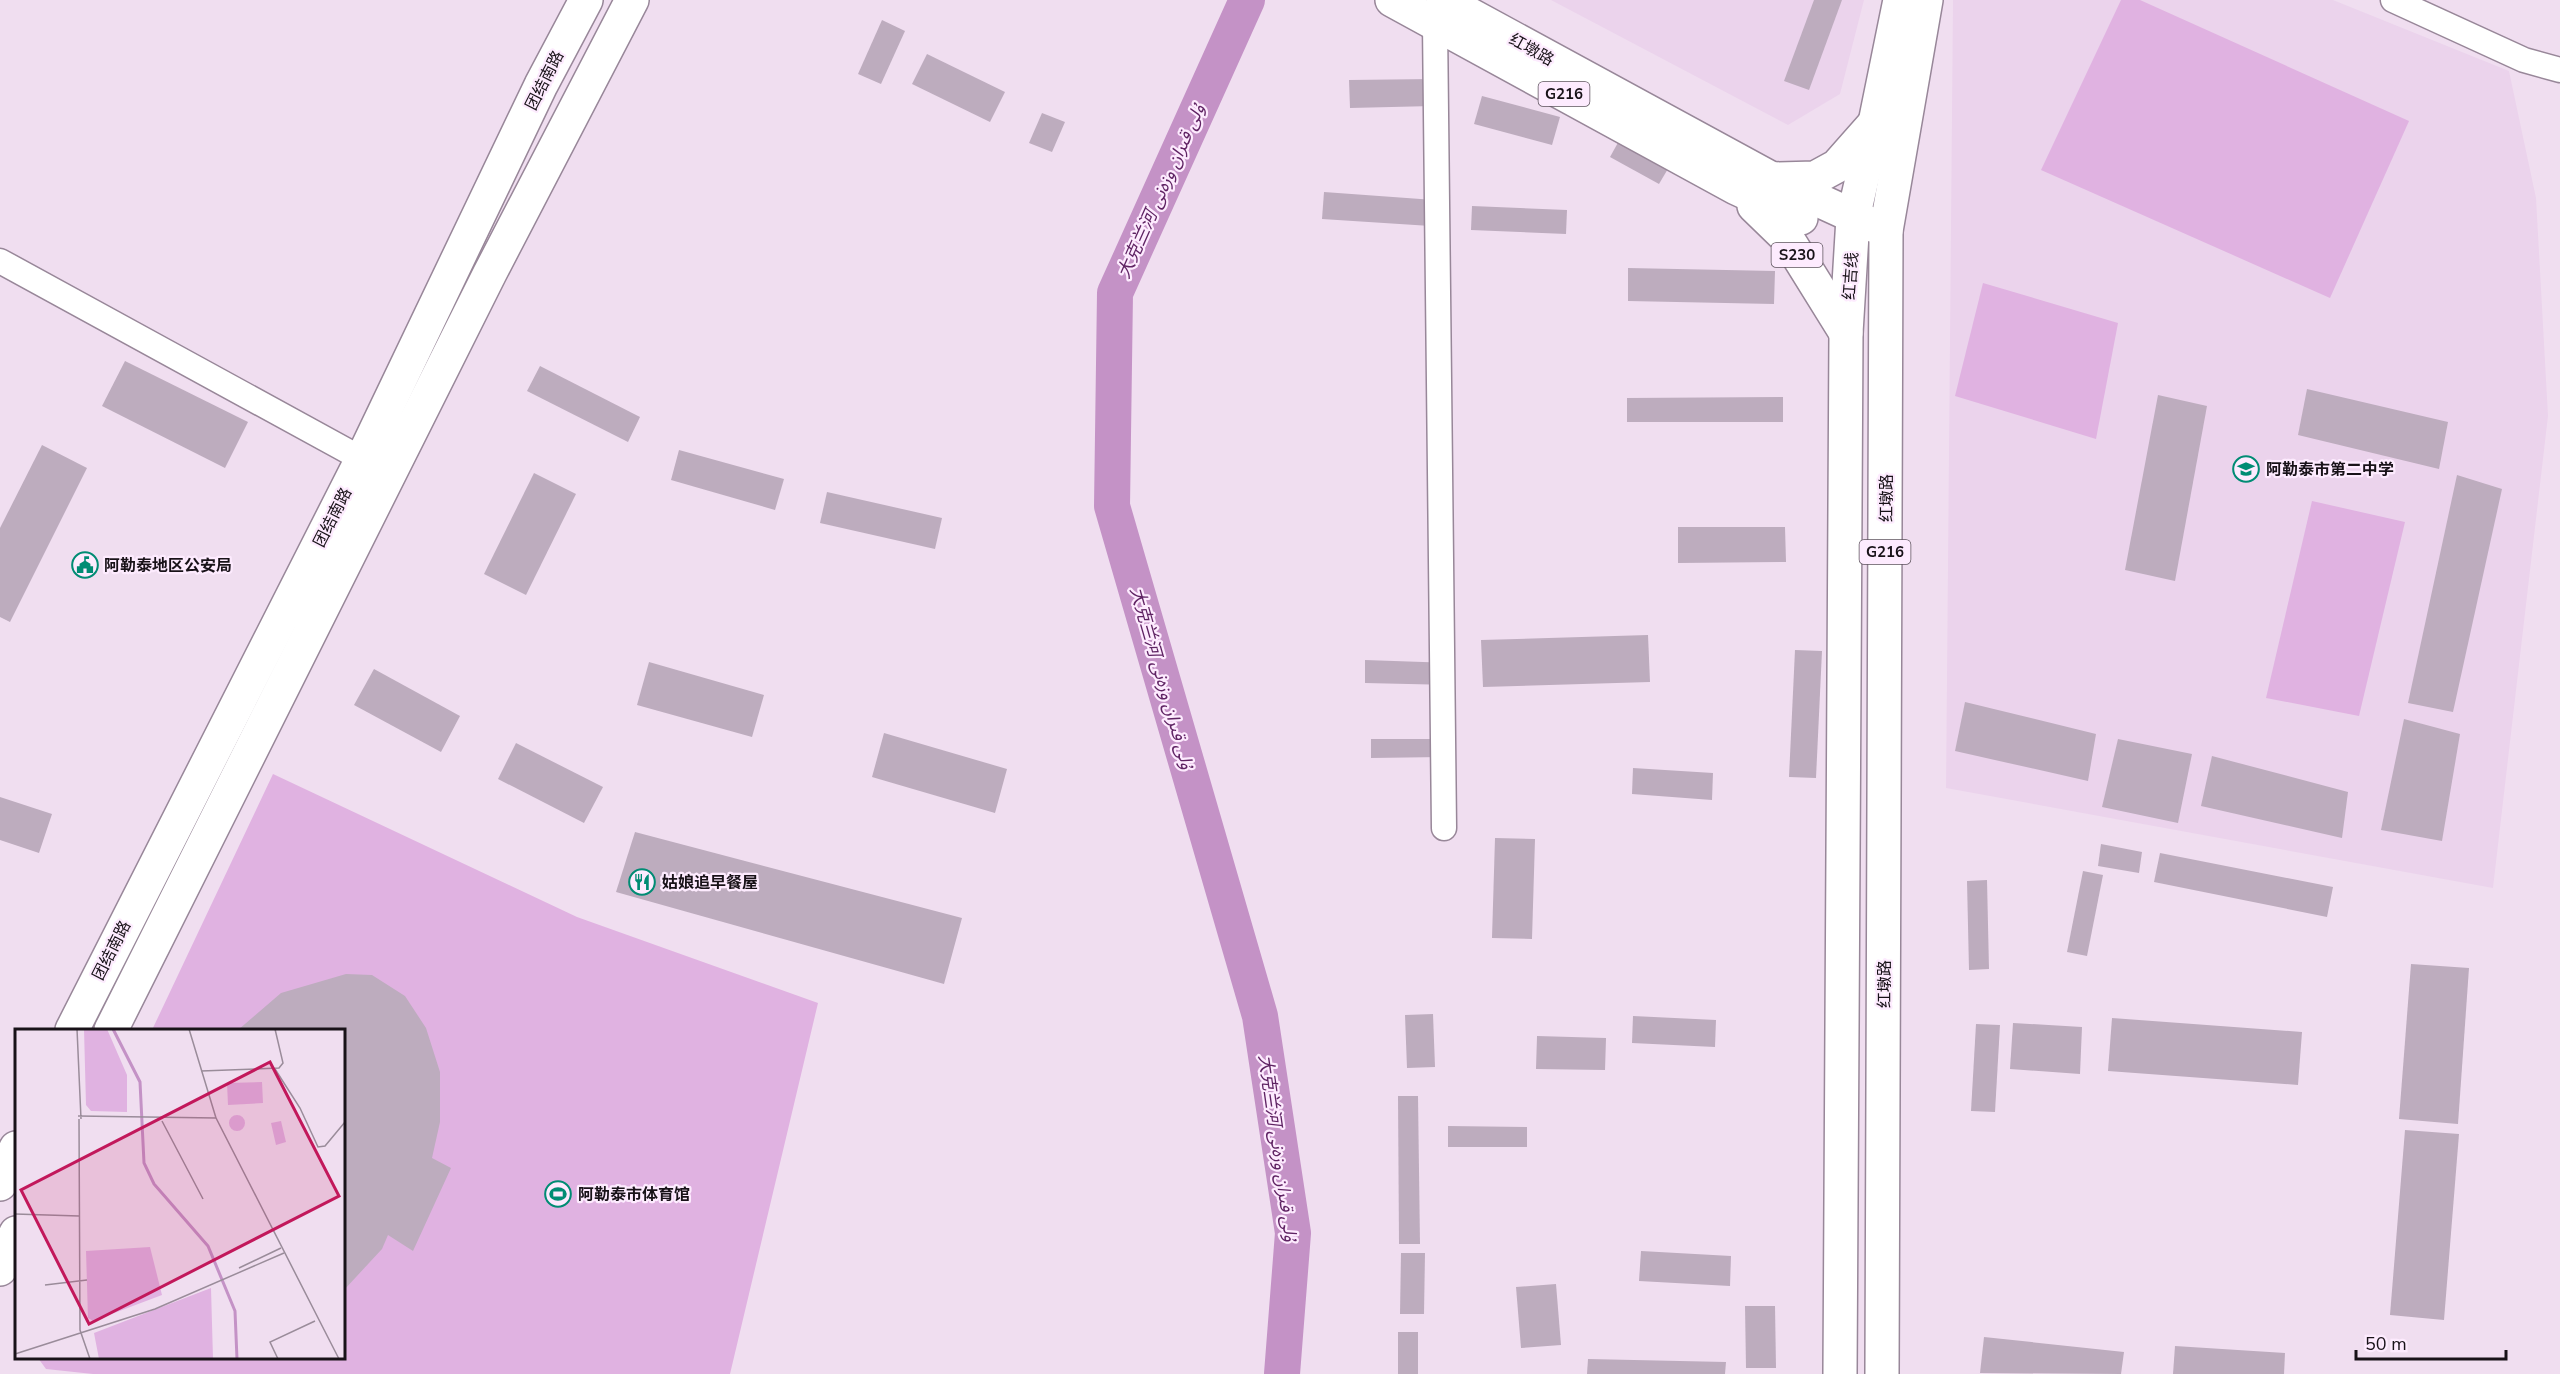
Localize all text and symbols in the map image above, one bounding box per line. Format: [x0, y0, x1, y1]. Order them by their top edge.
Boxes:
street label: 红墩路 [1505, 29, 1558, 71]
street label: 团结南路 [521, 47, 569, 114]
road number: G216 [1538, 82, 1590, 106]
water label: 大克兰河 ۇلى قىران وزەنى [1112, 99, 1211, 282]
road number: S230 [1772, 243, 1822, 267]
street label: 红吉线 [1838, 251, 1864, 301]
school or university icon: 阿勒泰市第二中学 [2231, 454, 2261, 484]
place label: 阿勒泰市第二中学 [2266, 459, 2394, 481]
street label: 红墩路 [1876, 474, 1898, 522]
street label: 团结南路 [309, 484, 357, 551]
road number: G216 [1860, 540, 1910, 564]
public building icon: 阿勒泰地区公安局 [70, 550, 100, 580]
place label: 阿勒泰地区公安局 [104, 555, 232, 577]
water label: 大克兰河 ۇلى قىران وزەنى [1124, 584, 1200, 773]
restaurant icon: 姑娘追早餐屋 [627, 867, 657, 897]
place label: 姑娘追早餐屋 [662, 872, 758, 894]
street label: 团结南路 [88, 917, 136, 984]
street label: 红墩路 [1874, 960, 1896, 1008]
inset map [15, 1029, 345, 1359]
water label: 大克兰河 ۇلى قىران وزەنى [1253, 1053, 1303, 1244]
sports icon: 阿勒泰市体育馆 [543, 1179, 573, 1209]
place label: 阿勒泰市体育馆 [578, 1184, 690, 1206]
scale bar [2356, 1323, 2506, 1361]
text: 50 m [2365, 1332, 2407, 1356]

